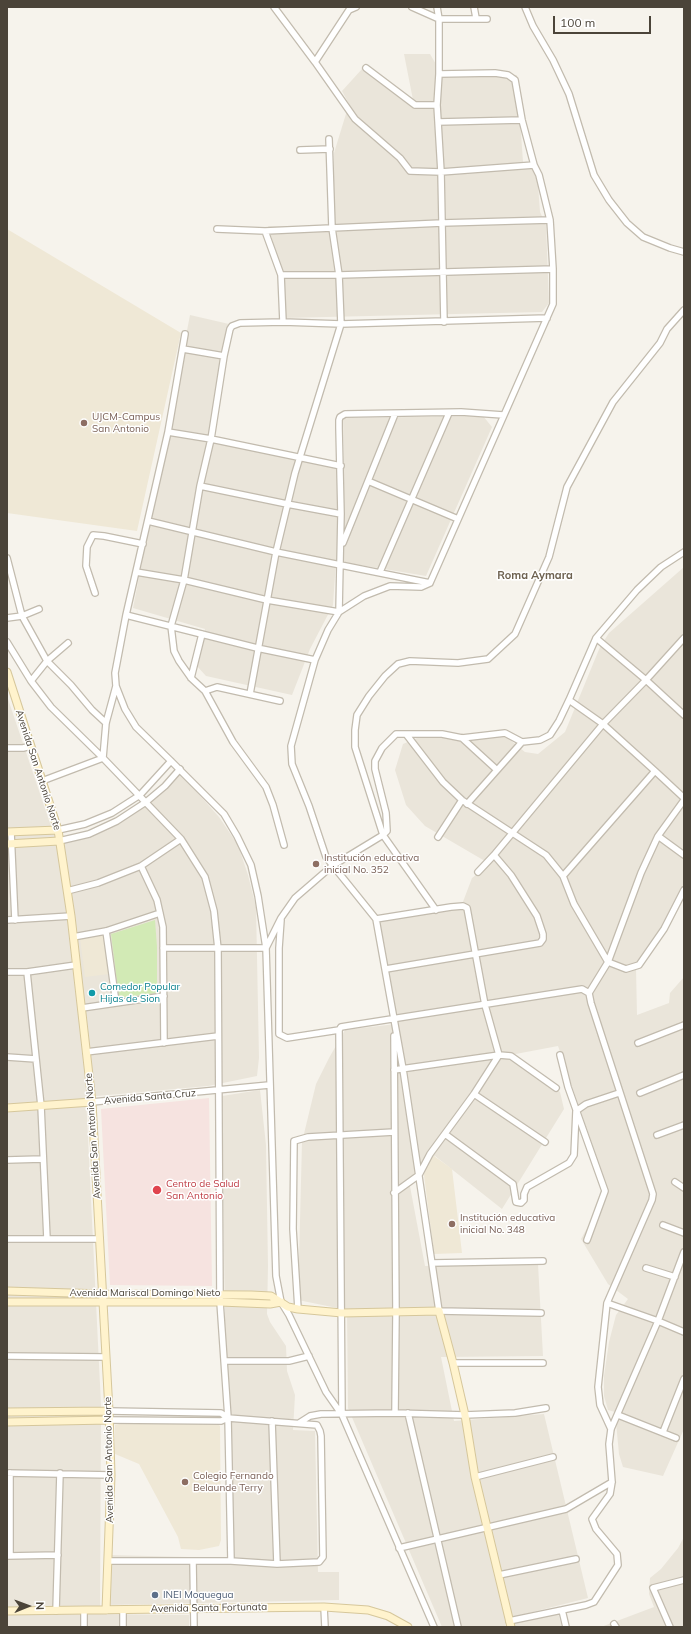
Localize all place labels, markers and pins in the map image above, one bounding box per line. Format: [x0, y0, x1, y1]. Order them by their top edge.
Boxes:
place label: UJCM-Campus San Antonio [92, 411, 160, 434]
marker: UJCM-Campus San Antonio [79, 418, 89, 428]
place label: Institución educativa inicial No. 352 [324, 852, 419, 876]
marker: Institución educativa inicial No. 352 [311, 859, 321, 869]
place label: Comedor Popular Hijas de Sion [100, 981, 180, 1004]
marker: Comedor Popular Hijas de Sion [87, 988, 97, 998]
place label: Centro de Salud San Antonio [166, 1178, 240, 1202]
marker: Centro de Salud San Antonio [151, 1184, 163, 1196]
place label: Institución educativa inicial No. 348 [460, 1212, 555, 1236]
marker: Institución educativa inicial No. 348 [447, 1219, 457, 1229]
place label: Colegio Fernando Belaunde Terry [193, 1470, 274, 1494]
marker: Colegio Fernando Belaunde Terry [180, 1477, 190, 1487]
place label: INEI Moquegua [163, 1589, 233, 1601]
marker: INEI Moquegua [150, 1590, 160, 1600]

